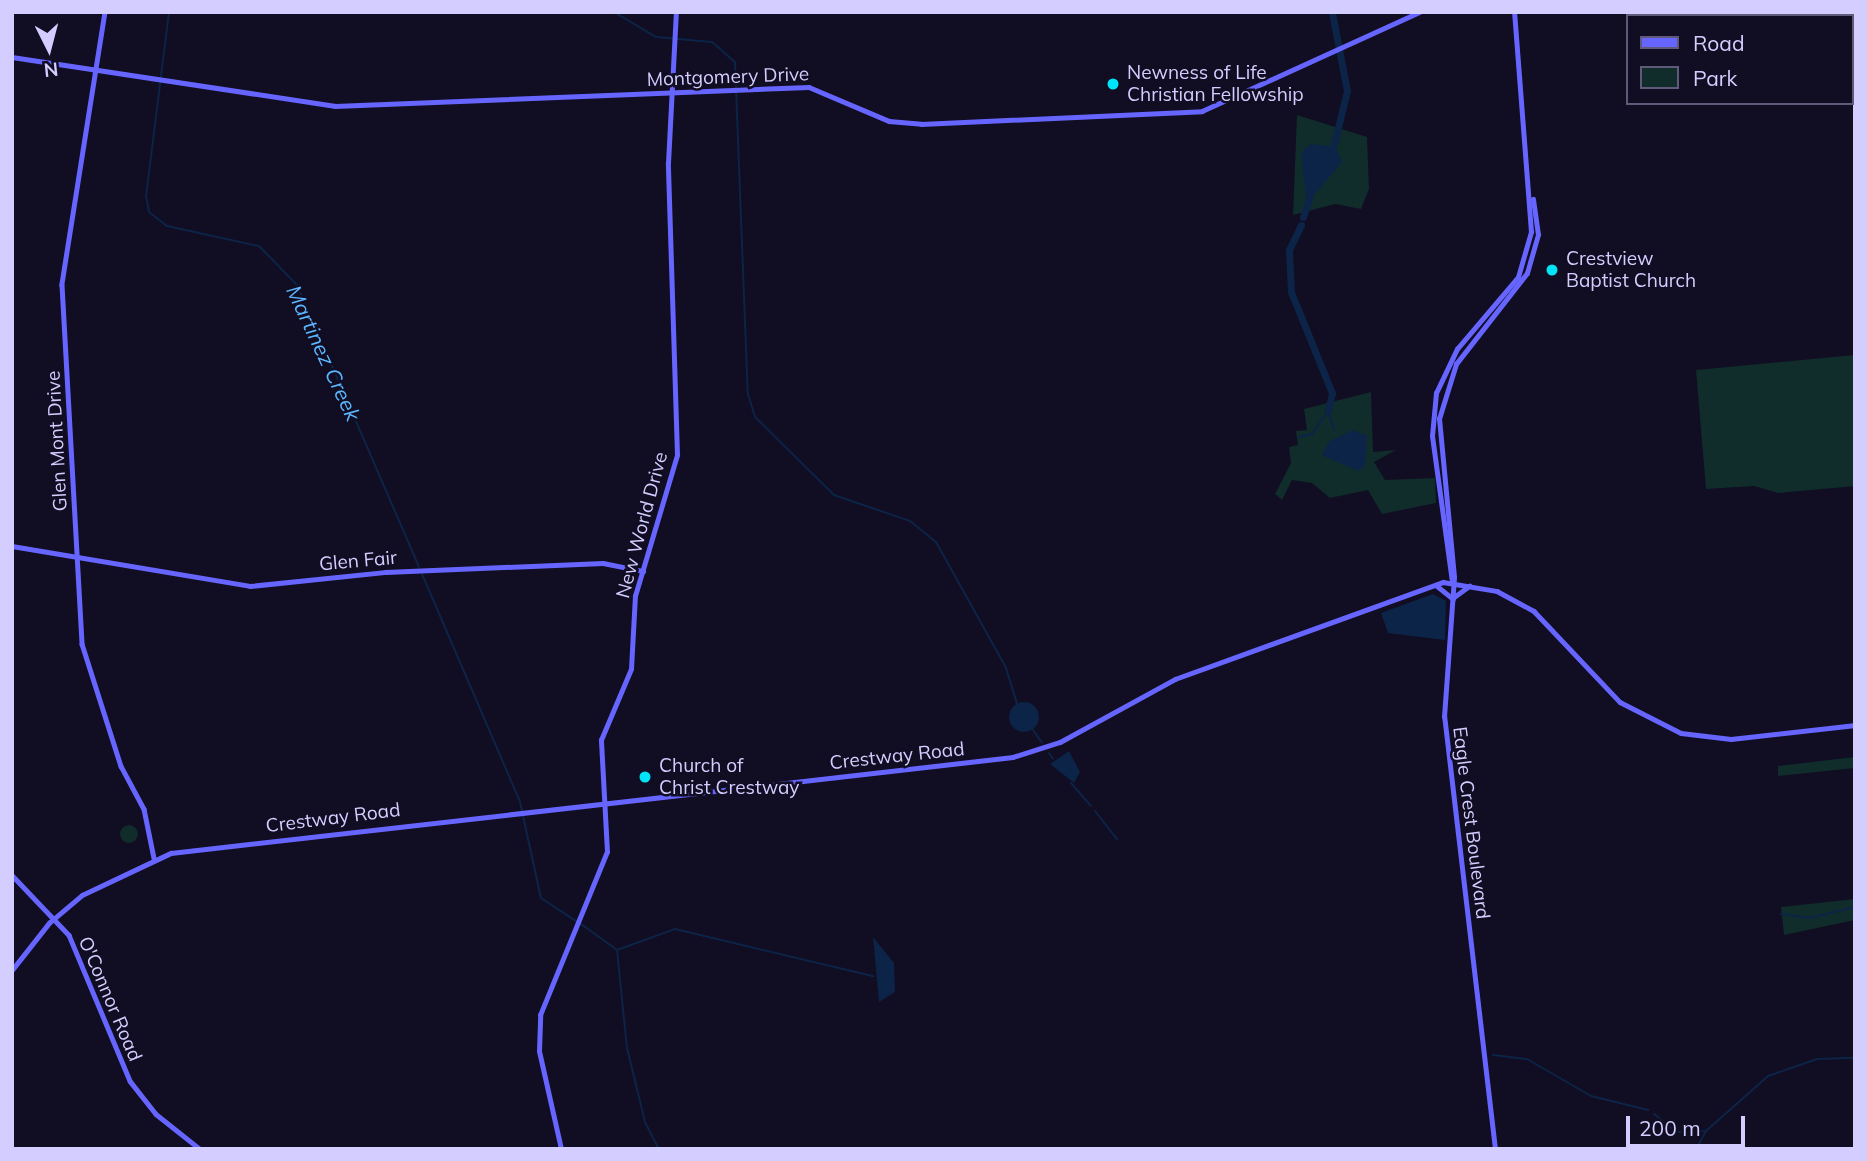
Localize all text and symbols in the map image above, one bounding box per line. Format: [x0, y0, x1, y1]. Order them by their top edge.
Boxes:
north arrow [14, 14, 84, 84]
legend [1626, 14, 1853, 105]
text: Road [1693, 30, 1744, 56]
text: N [43, 57, 60, 83]
place label: Newness of Life Christian Fellowship [1127, 62, 1304, 106]
street label: Montgomery Drive [646, 63, 810, 91]
text: Park [1693, 65, 1737, 91]
marker: Newness of Life Christian Fellowship [1105, 76, 1121, 92]
place label: Crestview Baptist Church [1566, 248, 1696, 292]
marker: Crestview Baptist Church [1544, 262, 1560, 278]
water label: Martinez Creek [282, 281, 366, 425]
street label: Glen Mont Drive [42, 370, 72, 512]
street label: New World Drive [612, 449, 672, 601]
street label: Glen Fair [318, 546, 398, 576]
street label: Eagle Crest Boulevard [1448, 725, 1494, 921]
street label: Crestway Road [828, 738, 966, 774]
place label: Church of Christ Crestway [659, 755, 799, 799]
marker: Church of Christ Crestway [637, 769, 653, 785]
street label: Crestway Road [264, 798, 402, 838]
street label: O'Connor Road [73, 933, 147, 1065]
scale bar [1629, 1102, 1748, 1146]
text: 200 m [1639, 1115, 1701, 1141]

